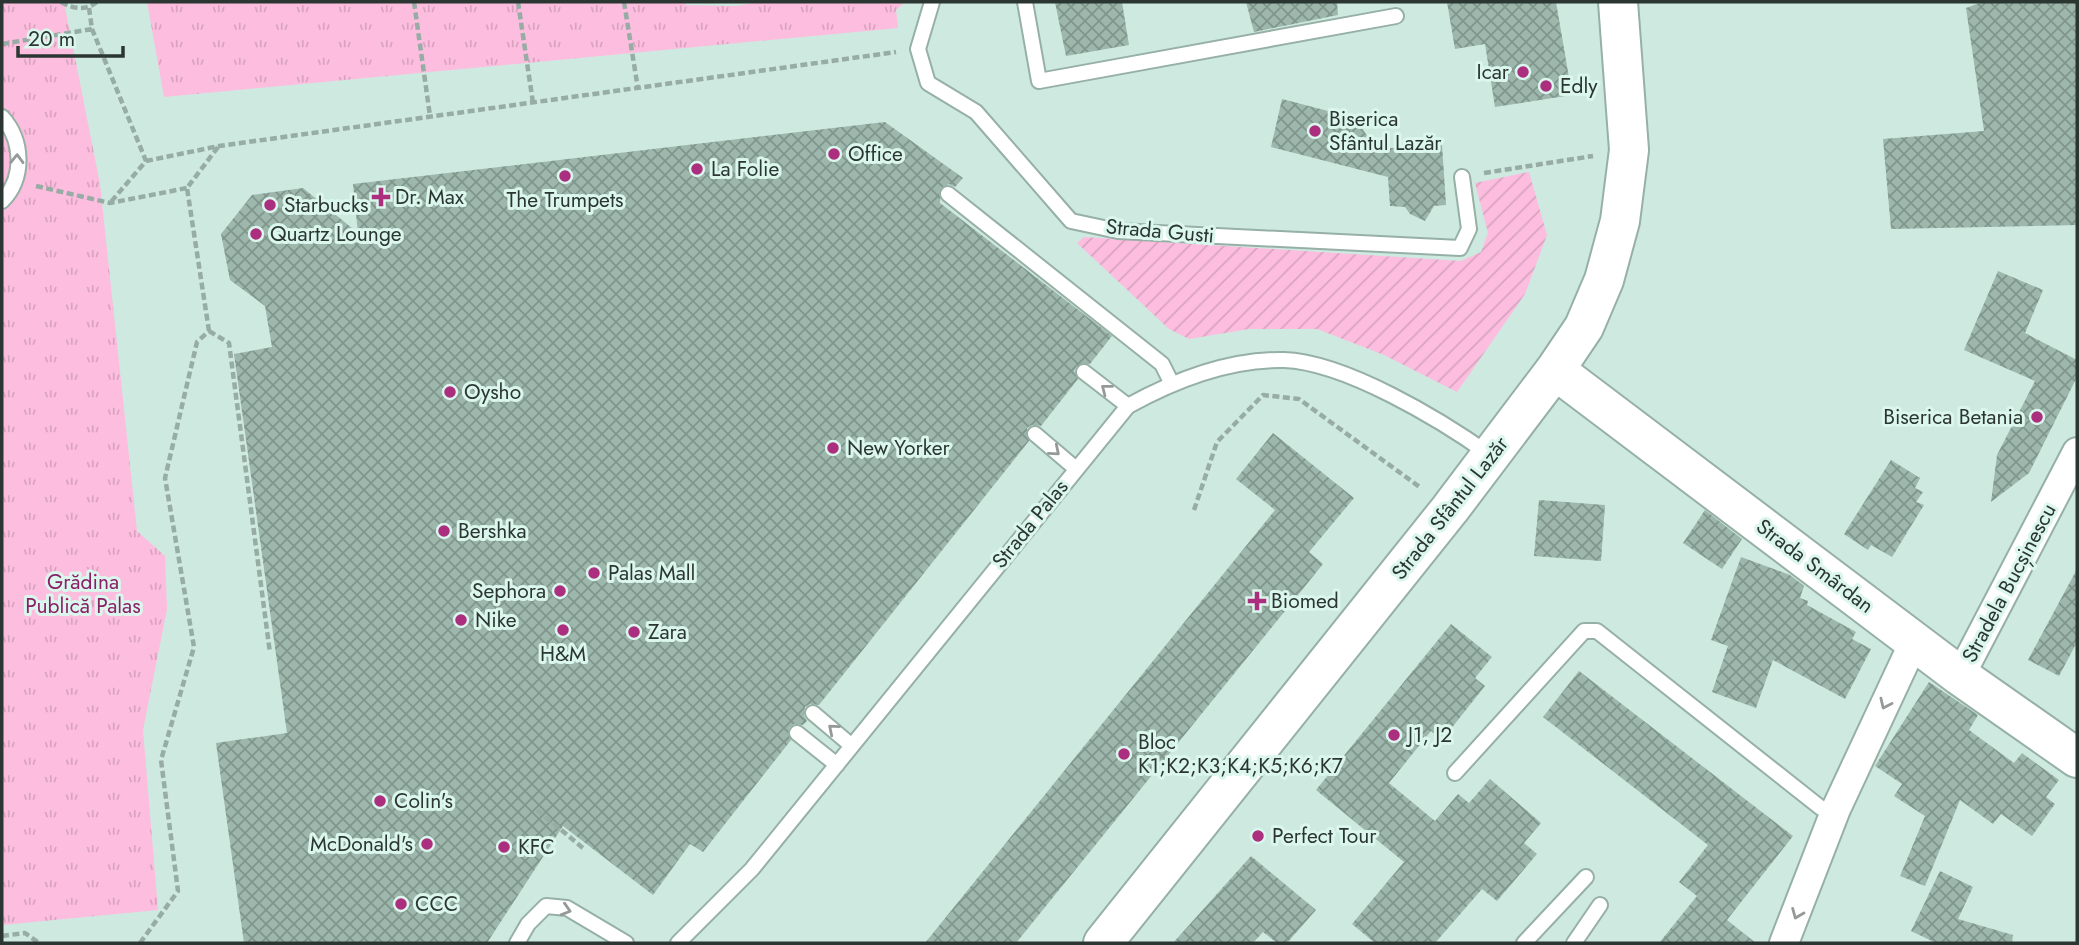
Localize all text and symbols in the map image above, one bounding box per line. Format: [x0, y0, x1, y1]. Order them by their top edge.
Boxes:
scale bar [18, 14, 122, 58]
text: 20 m [28, 24, 75, 54]
place label: Icar [1477, 57, 1510, 87]
marker: Icar [1515, 64, 1531, 80]
place label: Edly [1560, 71, 1598, 101]
marker: Edly [1538, 78, 1554, 94]
place label: Biserica Sfântul Lazăr [1329, 104, 1442, 158]
marker: Biserica Sfântul Lazăr [1307, 123, 1323, 139]
place label: Office [848, 139, 903, 169]
marker: Office [826, 146, 842, 162]
one-way arrow [9, 153, 25, 164]
place label: La Folie [711, 154, 779, 184]
marker: La Folie [689, 161, 705, 177]
marker: The Trumpets [557, 168, 573, 184]
place label: Dr. Max [395, 182, 464, 212]
place label: The Trumpets [507, 185, 623, 215]
marker: Dr. Max [373, 189, 389, 205]
place label: Starbucks [284, 190, 369, 220]
marker: Starbucks [262, 197, 278, 213]
street label: Strada Gusti [1105, 211, 1215, 251]
place label: Quartz Lounge [270, 219, 402, 249]
marker: Quartz Lounge [248, 226, 264, 242]
place label: Oysho [464, 377, 521, 407]
marker: Oysho [442, 384, 458, 400]
one-way arrow [1101, 385, 1113, 398]
place label: Biserica Betania [1883, 402, 2023, 432]
marker: Biserica Betania [2029, 409, 2045, 425]
street label: Strada Sfântul Lazăr [1384, 429, 1516, 586]
place label: New Yorker [847, 433, 950, 463]
marker: New Yorker [825, 440, 841, 456]
one-way arrow [1047, 442, 1059, 455]
street label: Strada Palas [985, 473, 1075, 575]
street label: Stradela Bucșinescu [1954, 498, 2064, 668]
street label: Strada Smârdan [1750, 512, 1880, 620]
place label: Bershka [458, 516, 527, 546]
marker: Bershka [436, 523, 452, 539]
place label: Palas Mall [608, 558, 695, 588]
marker: Palas Mall [586, 565, 602, 581]
park label: Grădina Publică Palas [25, 567, 141, 621]
place label: Sephora [472, 576, 546, 606]
marker: Sephora [552, 583, 568, 599]
place label: Biomed [1271, 586, 1339, 616]
marker: Biomed [1249, 593, 1265, 609]
place label: Nike [475, 605, 517, 635]
marker: Nike [453, 612, 469, 628]
place label: Zara [648, 617, 687, 647]
marker: H&M [555, 622, 571, 638]
marker: Zara [626, 624, 642, 640]
place label: H&M [540, 639, 586, 669]
one-way arrow [1879, 697, 1893, 709]
place label: J1, J2 [1405, 720, 1452, 750]
one-way arrow [828, 725, 841, 737]
place label: Bloc K1;K2;K3;K4;K5;K6;K7 [1138, 727, 1343, 781]
marker: J1, J2 [1386, 727, 1402, 743]
marker: Bloc K1;K2;K3;K4;K5;K6;K7 [1116, 746, 1132, 762]
place label: Colin's [394, 786, 453, 816]
marker: Colin's [372, 793, 388, 809]
place label: Perfect Tour [1272, 821, 1377, 851]
marker: Perfect Tour [1250, 828, 1266, 844]
place label: McDonald's [310, 829, 413, 859]
place label: KFC [518, 832, 555, 862]
marker: McDonald's [419, 836, 435, 852]
marker: KFC [496, 839, 512, 855]
place label: CCC [415, 889, 458, 919]
marker: CCC [393, 896, 409, 912]
one-way arrow [559, 902, 572, 917]
one-way arrow [1792, 907, 1806, 919]

